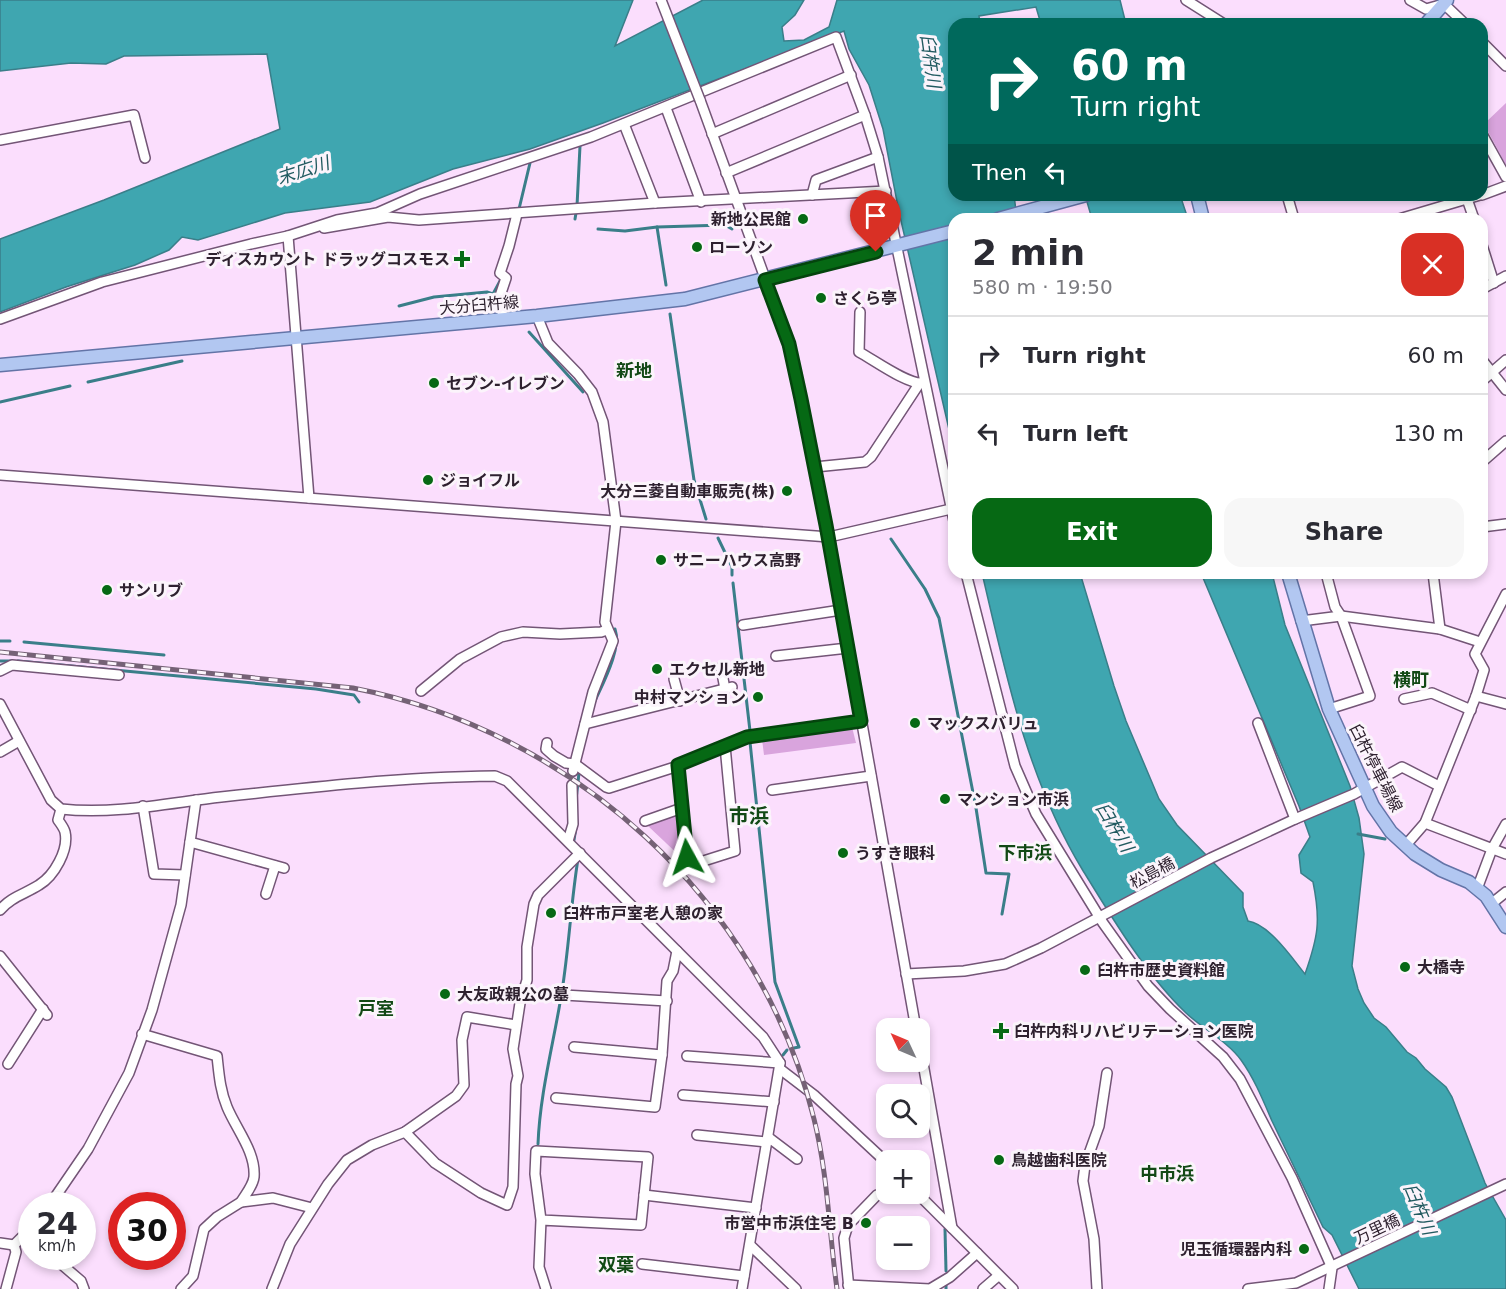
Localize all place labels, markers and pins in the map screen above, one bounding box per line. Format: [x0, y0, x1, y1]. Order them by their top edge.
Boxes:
pin [850, 190, 901, 252]
place label: 新地公民館 [711, 210, 791, 229]
marker: 新地公民館 [796, 212, 810, 226]
place label: ローソン [709, 238, 773, 257]
marker: ローソン [690, 240, 704, 254]
place label: ディスカウント ドラッグコスモス [206, 250, 450, 269]
marker: ディスカウント ドラッグコスモス [455, 252, 469, 266]
place label: さくら亭 [833, 289, 897, 308]
marker: さくら亭 [814, 291, 828, 305]
place label: セブン-イレブン [446, 374, 565, 393]
marker: セブン-イレブン [427, 376, 441, 390]
place label: ジョイフル [440, 471, 520, 490]
marker: ジョイフル [421, 473, 435, 487]
place label: 大分三菱自動車販売(株) [600, 482, 775, 501]
marker: 大分三菱自動車販売(株) [780, 484, 794, 498]
place label: サニーハウス高野 [673, 551, 801, 570]
marker: サニーハウス高野 [654, 553, 668, 567]
place label: サンリブ [119, 581, 183, 600]
marker: サンリブ [100, 583, 114, 597]
place label: エクセル新地 [669, 660, 765, 679]
marker: エクセル新地 [650, 662, 664, 676]
place label: 中村マンション [634, 688, 746, 707]
marker: 中村マンション [751, 690, 765, 704]
place label: マックスバリュ [927, 714, 1039, 733]
marker: マックスバリュ [908, 716, 922, 730]
place label: マンション市浜 [957, 790, 1069, 809]
marker: マンション市浜 [938, 792, 952, 806]
place label: うすき眼科 [855, 844, 935, 863]
marker: うすき眼科 [836, 846, 850, 860]
place label: 臼杵市戸室老人憩の家 [563, 904, 723, 923]
marker: 臼杵市戸室老人憩の家 [544, 906, 558, 920]
place label: 大橋寺 [1417, 958, 1465, 977]
marker: 大橋寺 [1398, 960, 1412, 974]
place label: 臼杵市歴史資料館 [1097, 961, 1225, 980]
marker: 臼杵市歴史資料館 [1078, 963, 1092, 977]
place label: 大友政親公の墓 [457, 985, 569, 1004]
marker: 大友政親公の墓 [438, 987, 452, 1001]
marker: 臼杵内科リハビリテーション医院 [992, 1022, 1010, 1040]
place label: 臼杵内科リハビリテーション医院 [1014, 1022, 1254, 1041]
place label: 鳥越歯科医院 [1011, 1151, 1107, 1170]
marker: 鳥越歯科医院 [992, 1153, 1006, 1167]
place label: 市営中市浜住宅 B [724, 1214, 854, 1233]
marker: 市営中市浜住宅 B [859, 1216, 873, 1230]
place label: 児玉循環器内科 [1180, 1240, 1292, 1259]
marker: 児玉循環器内科 [1297, 1242, 1311, 1256]

